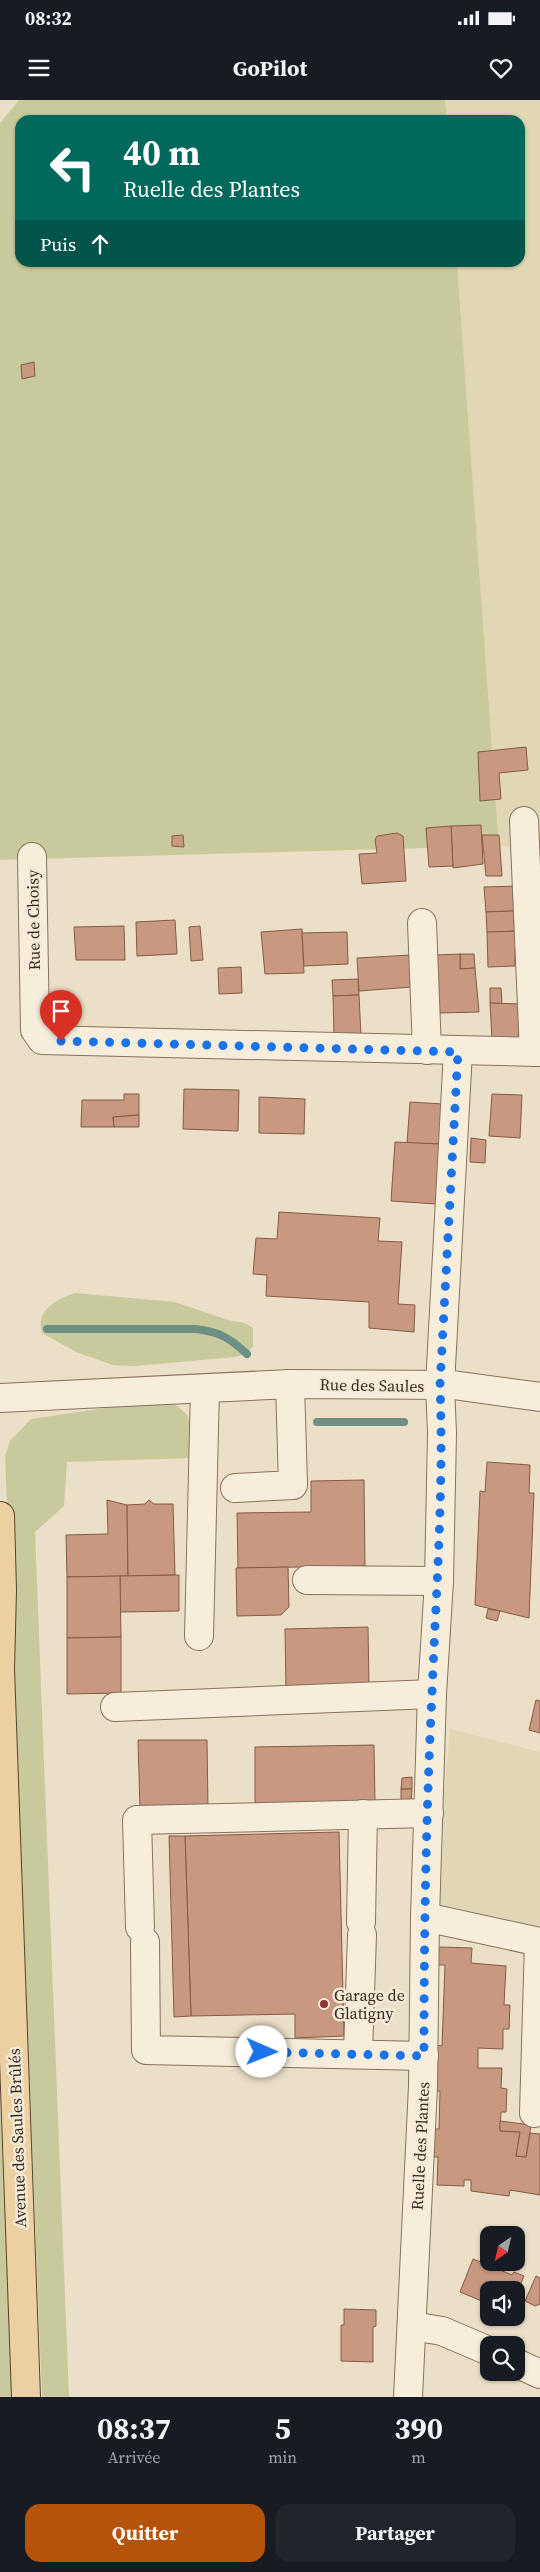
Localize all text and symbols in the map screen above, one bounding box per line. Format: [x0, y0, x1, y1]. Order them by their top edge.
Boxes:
text: 08:32 [25, 5, 72, 31]
text: GoPilot [233, 53, 307, 83]
icon: menu [25, 54, 53, 82]
icon: heart [487, 54, 515, 82]
text: 40 m [123, 129, 200, 177]
icon: left [40, 135, 105, 200]
text: Ruelle des Plantes [123, 174, 300, 204]
icon: ahead [86, 230, 114, 258]
text: Puis [40, 231, 76, 257]
street label: Rue de Choisy [21, 869, 45, 971]
pin [40, 990, 82, 1041]
icon: arrive [47, 997, 75, 1025]
street label: Rue des Saules [319, 1373, 425, 1397]
place label: Garage de Glatigny [334, 1984, 405, 2024]
marker: Garage de Glatigny [318, 1998, 330, 2010]
position arrow [235, 2025, 287, 2077]
street label: Avenue des Saules Brûlés [3, 2048, 31, 2228]
street label: Ruelle des Plantes [406, 2081, 434, 2211]
north arrow [480, 2226, 525, 2271]
map controls [480, 2226, 525, 2381]
button: sound [480, 2281, 525, 2326]
button: search [480, 2336, 525, 2381]
text: 08:37 [97, 2408, 171, 2449]
text: 5 [274, 2408, 291, 2449]
text: 390 [394, 2408, 443, 2449]
text: Arrivée [108, 2446, 160, 2468]
text: min [268, 2446, 297, 2468]
text: m [411, 2446, 426, 2468]
button: Quitter [25, 2504, 265, 2562]
button: Partager [275, 2504, 515, 2562]

